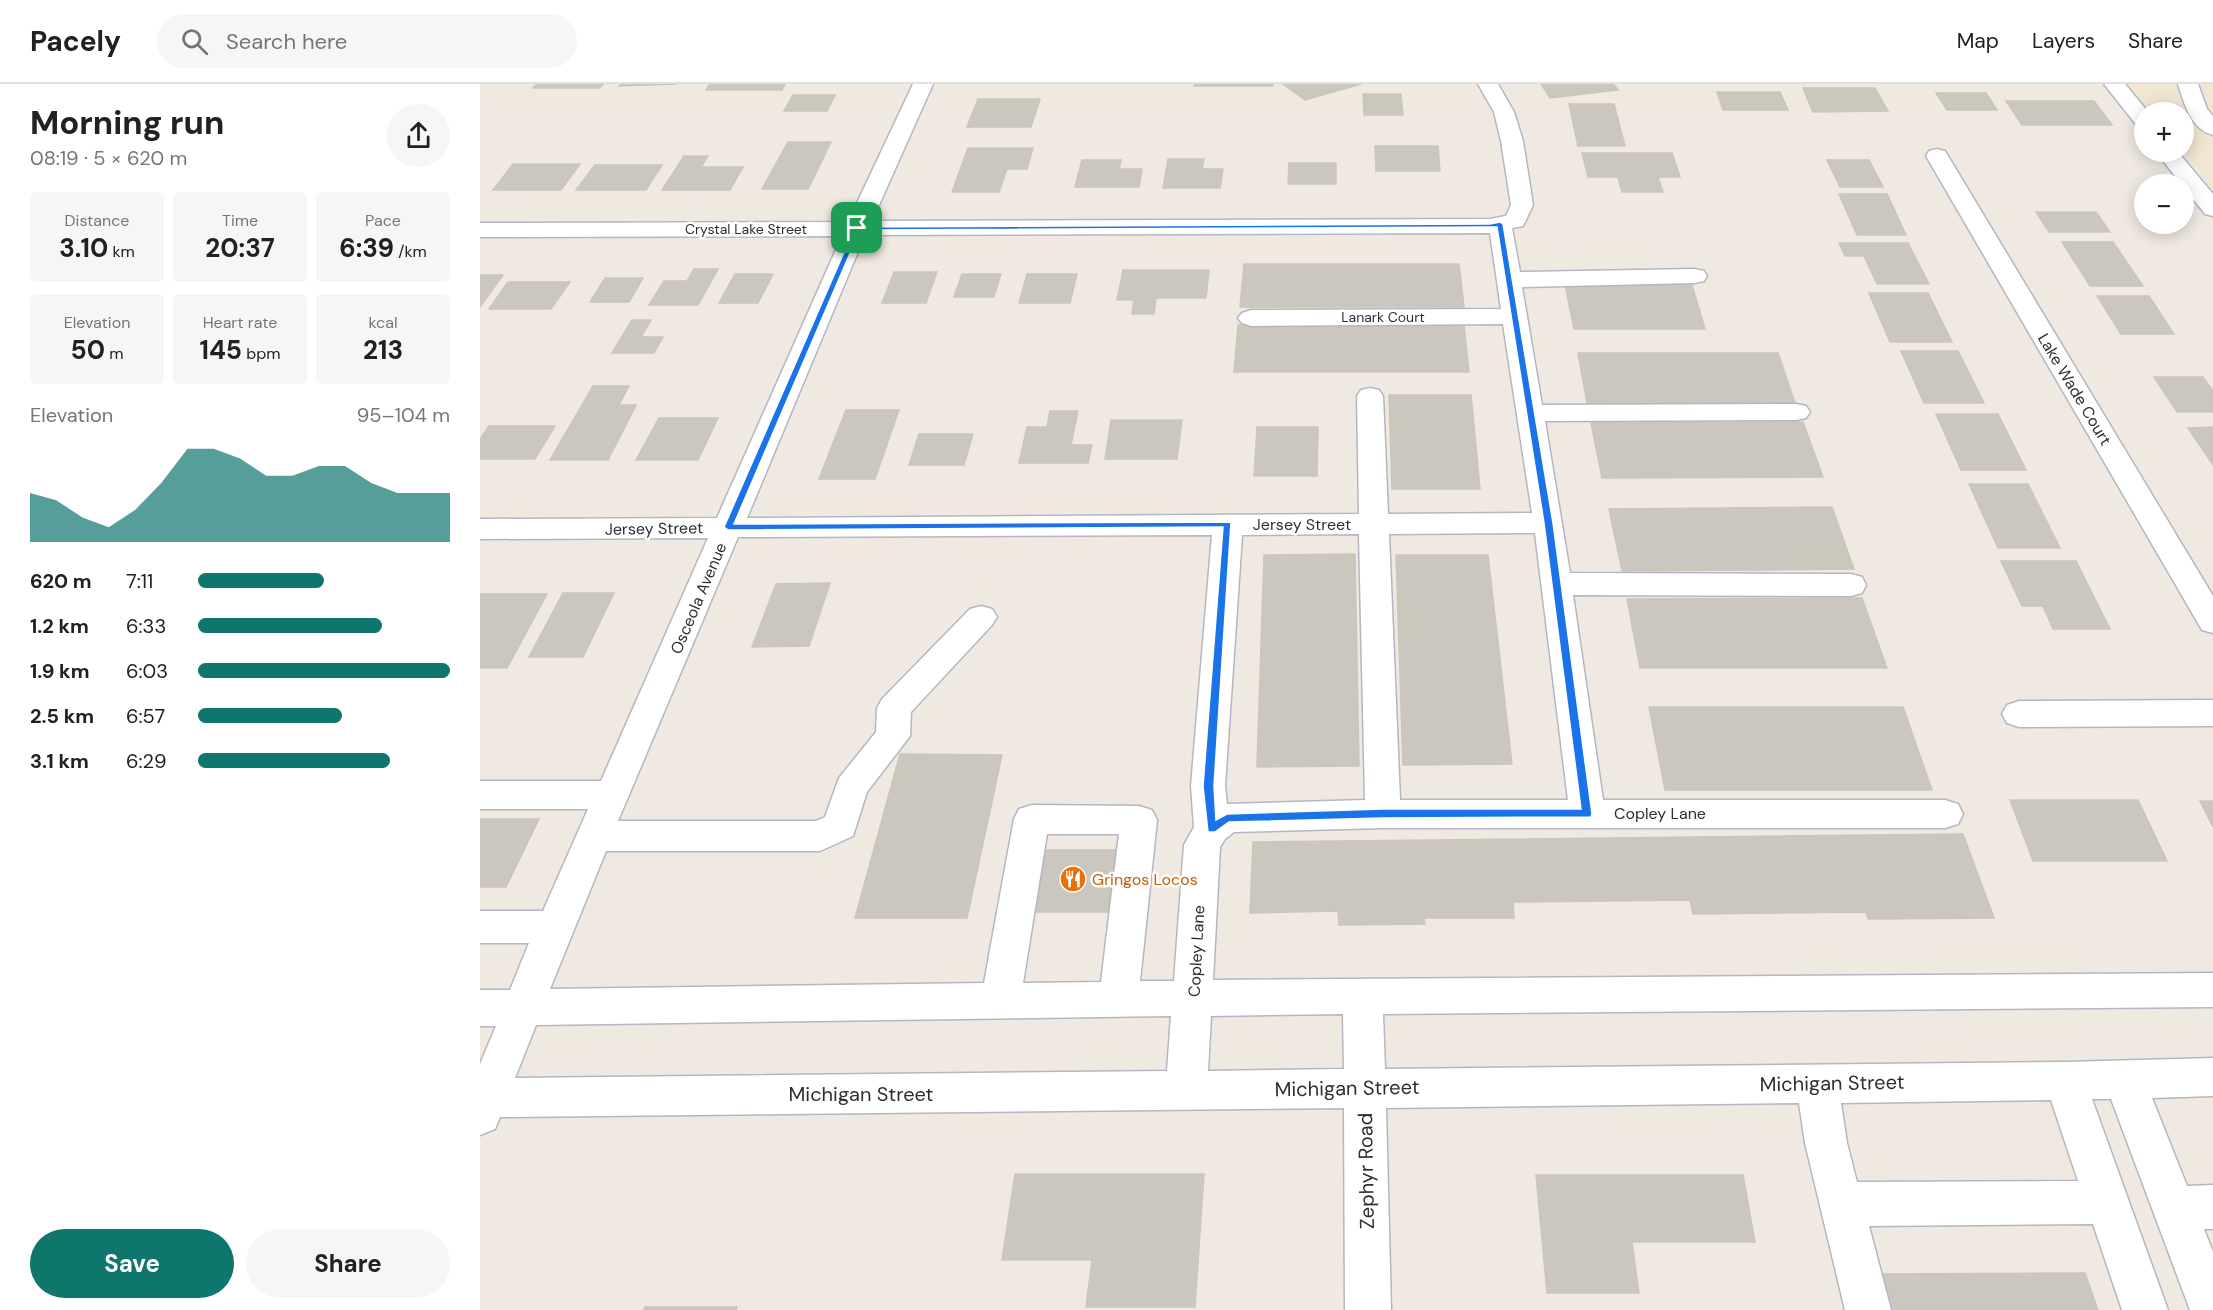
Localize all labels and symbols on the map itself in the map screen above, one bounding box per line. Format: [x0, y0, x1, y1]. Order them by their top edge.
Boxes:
pin [831, 202, 882, 253]
street label: Crystal Lake Street [685, 220, 807, 238]
street label: Lanark Court [1341, 308, 1425, 326]
street label: Lake Wade Court [2033, 329, 2116, 449]
street label: Jersey Street [1253, 514, 1351, 535]
street label: Jersey Street [605, 517, 703, 540]
street label: Osceola Avenue [666, 539, 731, 657]
street label: Copley Lane [1614, 803, 1706, 824]
restaurant icon: Gringos Locos [1058, 864, 1088, 894]
place label: Gringos Locos [1092, 869, 1198, 890]
street label: Copley Lane [1184, 905, 1209, 997]
street label: Michigan Street [1759, 1069, 1905, 1097]
street label: Michigan Street [1274, 1074, 1420, 1102]
street label: Michigan Street [789, 1081, 934, 1107]
street label: Zephyr Road [1352, 1113, 1380, 1229]

